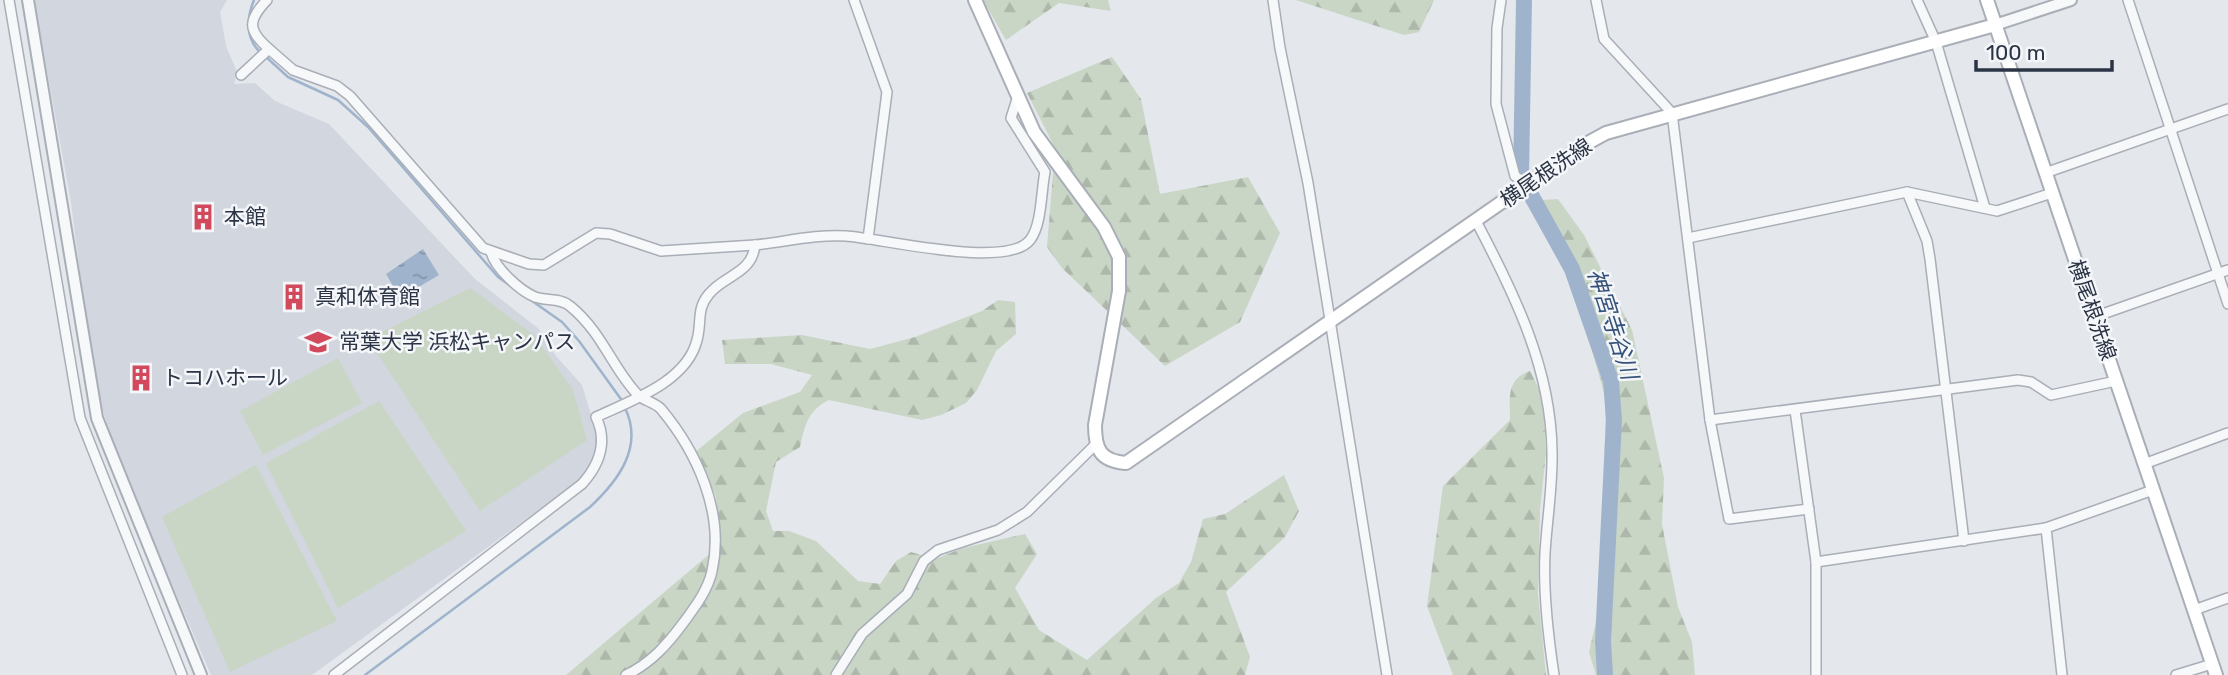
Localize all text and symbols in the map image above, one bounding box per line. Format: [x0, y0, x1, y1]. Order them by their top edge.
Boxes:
scale bar [1976, 28, 2112, 72]
text: 100 m [1986, 40, 2045, 65]
street label: 横尾根洗線 [1495, 133, 1596, 212]
building icon: 本館 [188, 202, 218, 232]
place label: 本館 [224, 204, 266, 229]
street label: 横尾根洗線 [2064, 256, 2121, 364]
water label: 神宮寺谷川 [1582, 265, 1645, 386]
building icon: 真和体育館 [279, 282, 309, 312]
place label: 真和体育館 [315, 284, 420, 309]
school or university icon: 常葉大学 浜松キャンパス [303, 327, 333, 357]
place label: 常葉大学 浜松キャンパス [339, 329, 575, 354]
building icon: トコハホール [126, 363, 156, 393]
place label: トコハホール [162, 365, 288, 390]

